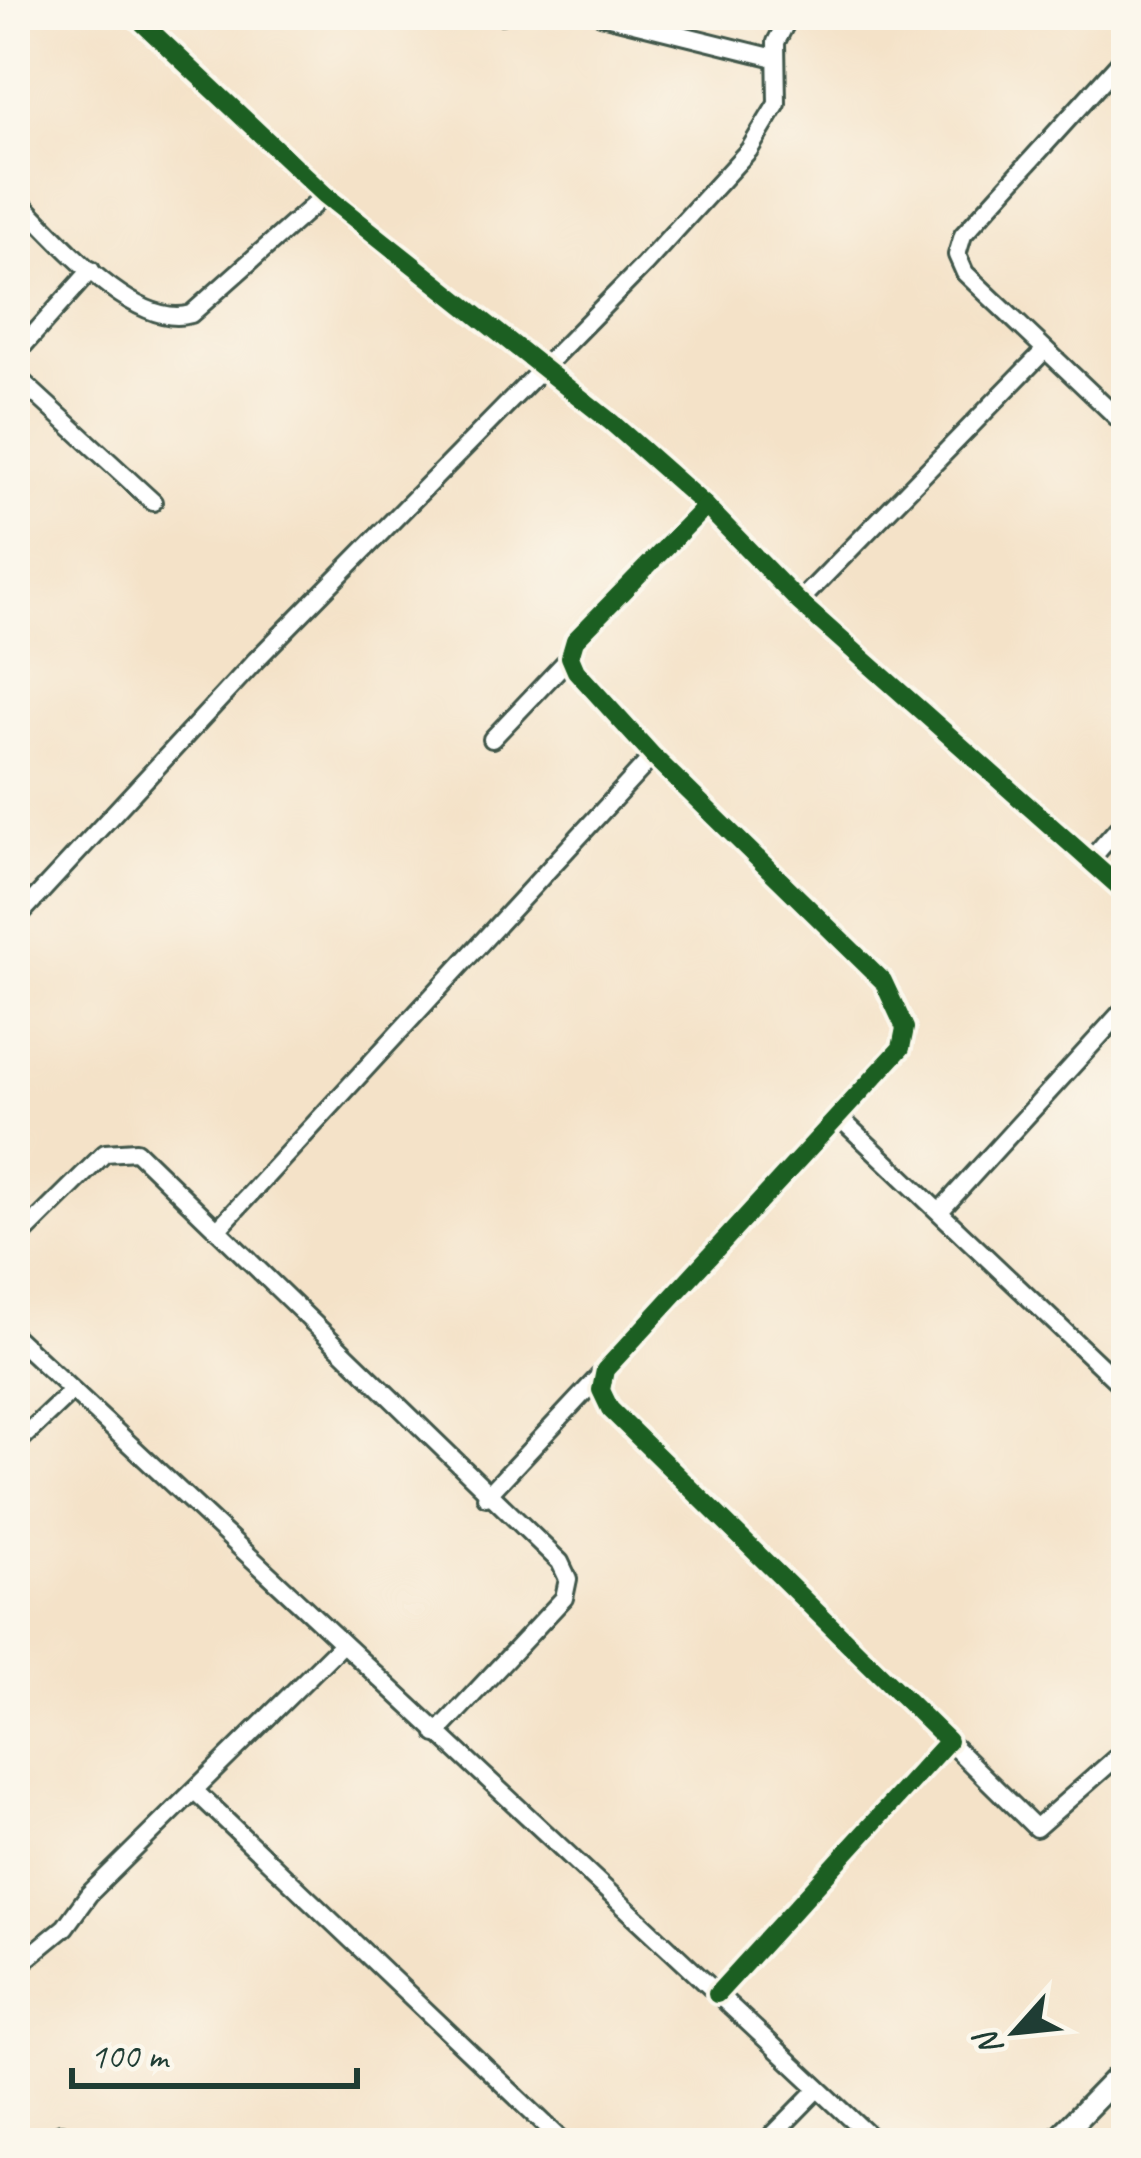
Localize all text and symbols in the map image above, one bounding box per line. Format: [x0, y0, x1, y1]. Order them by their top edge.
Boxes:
north arrow [955, 1972, 1075, 2092]
scale bar [72, 2014, 357, 2088]
text: N [963, 2022, 1013, 2064]
text: 100 m [90, 2033, 170, 2079]

